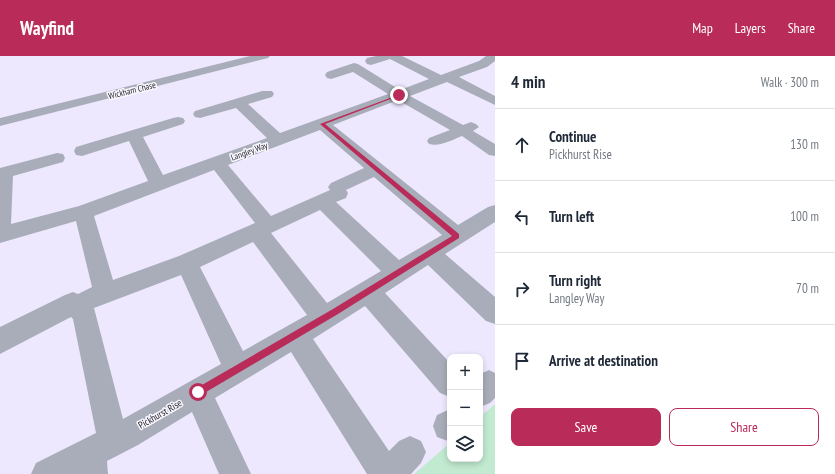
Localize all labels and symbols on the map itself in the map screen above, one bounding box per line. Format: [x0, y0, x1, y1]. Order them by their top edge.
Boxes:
street label: Wickham Chase [107, 79, 157, 101]
route end [390, 86, 408, 104]
street label: Langley Way [229, 139, 269, 163]
route start [189, 383, 207, 401]
street label: Pickhurst Rise [136, 396, 184, 432]

